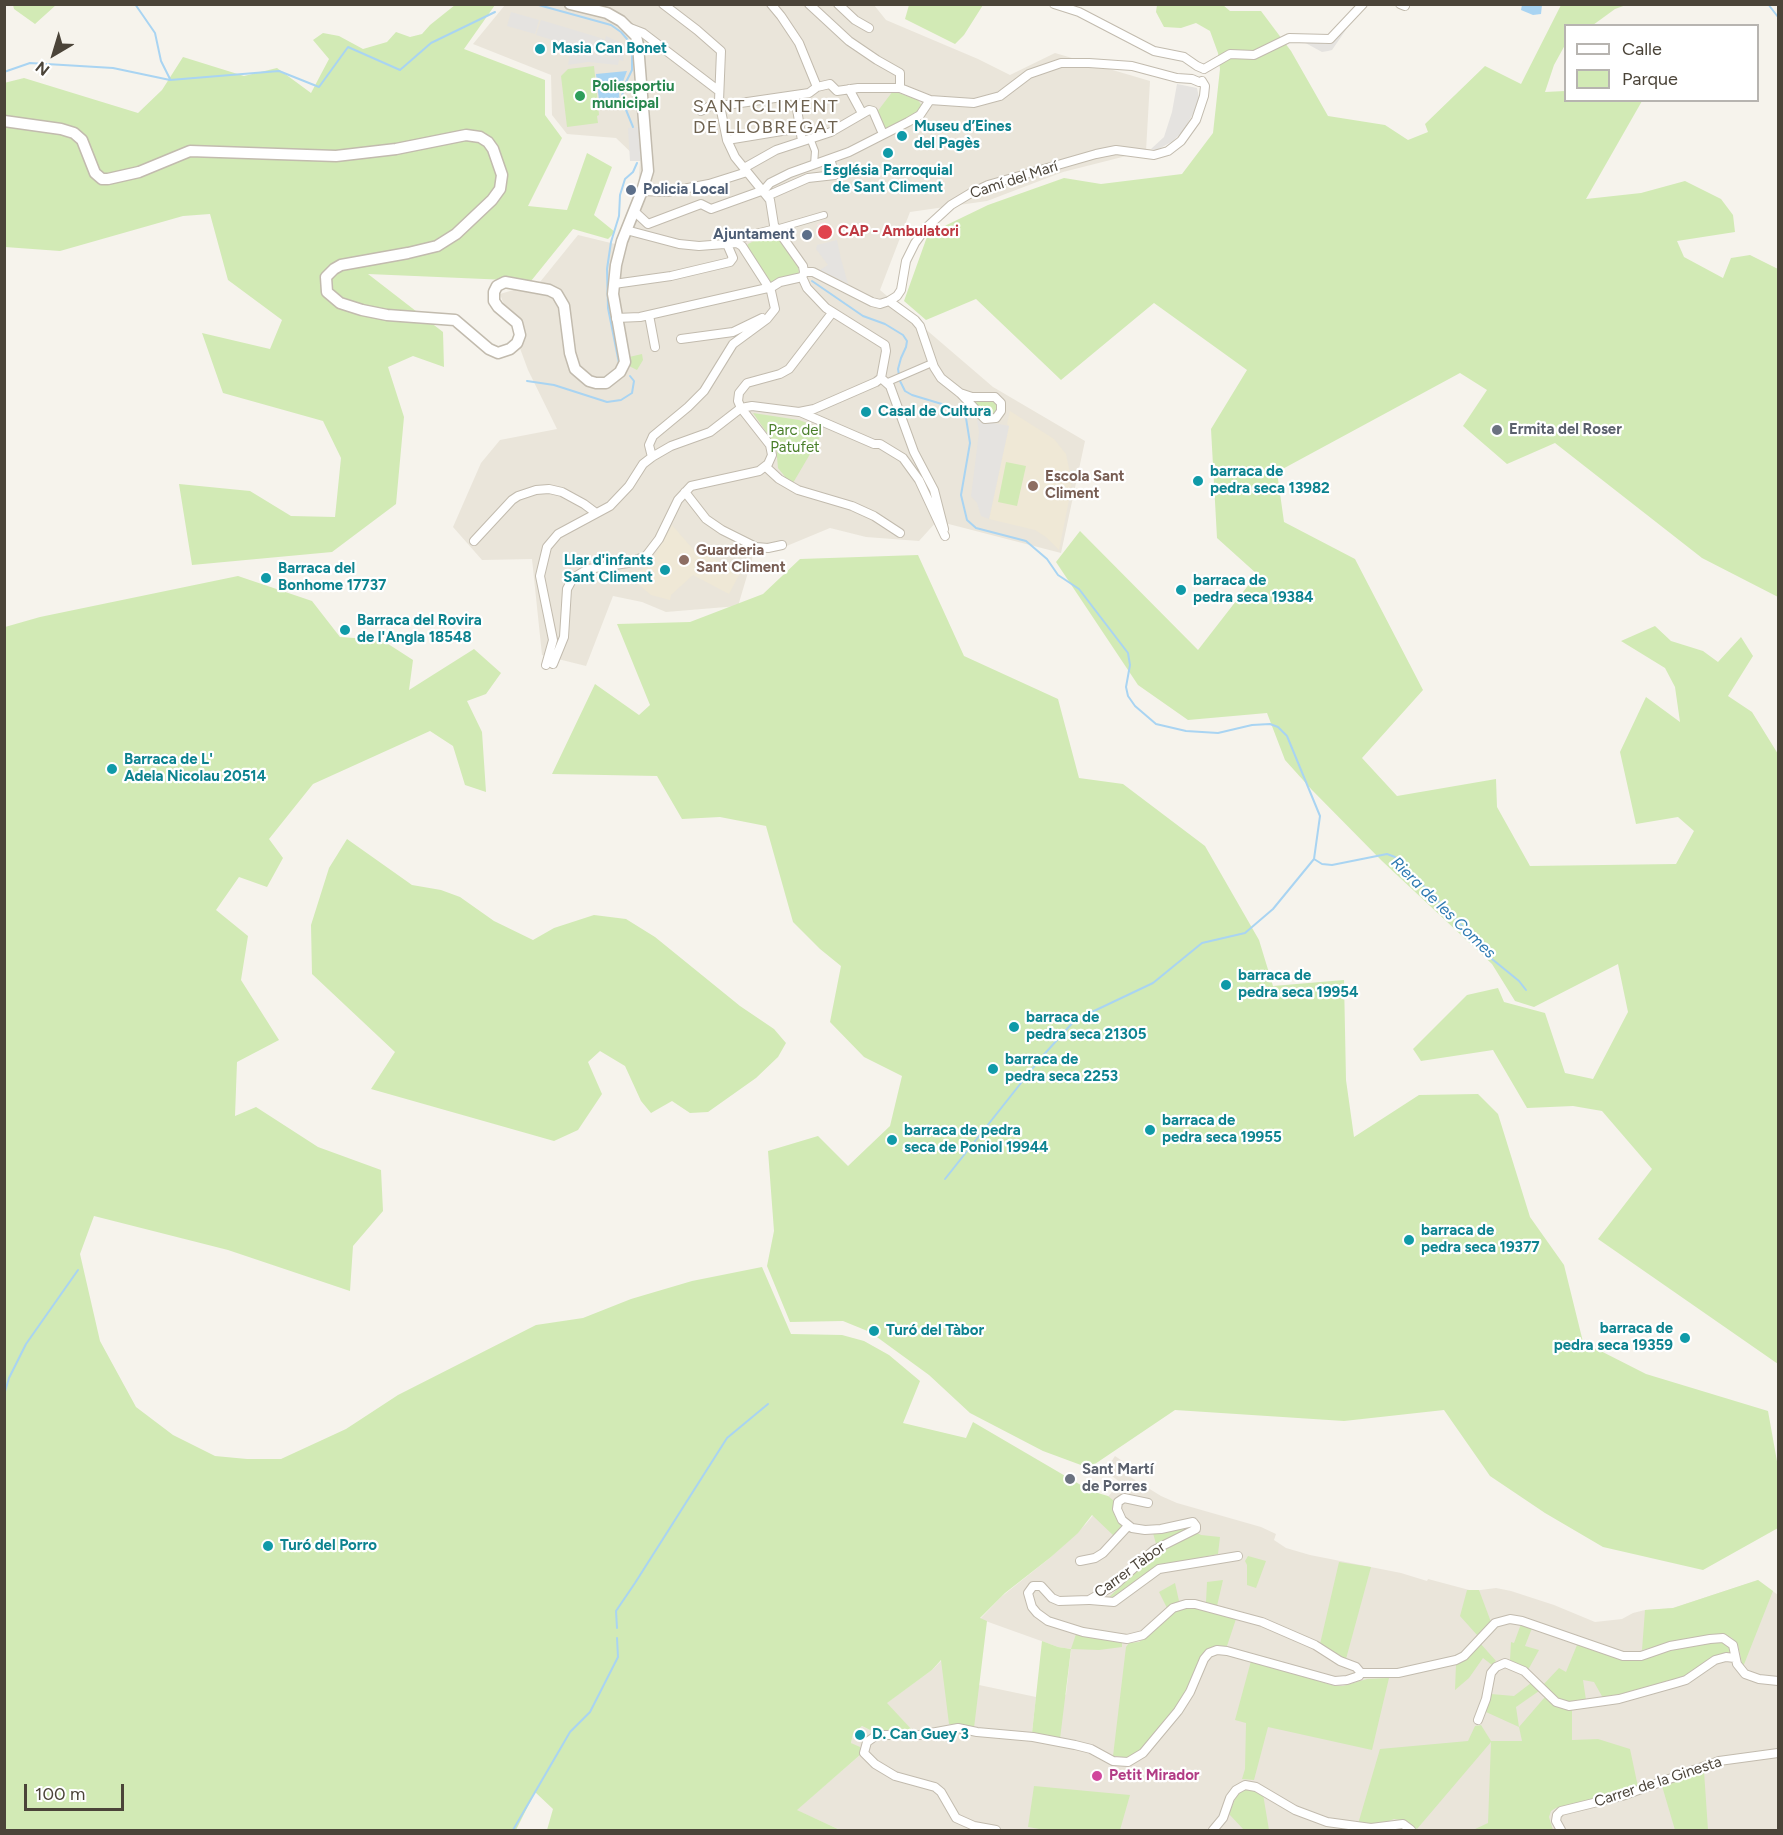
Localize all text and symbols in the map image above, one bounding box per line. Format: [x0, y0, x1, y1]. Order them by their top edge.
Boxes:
north arrow [24, 24, 84, 84]
legend [1564, 24, 1759, 102]
text: Calle [1622, 38, 1662, 60]
place label: Masia Can Bonet [552, 40, 667, 58]
marker: Masia Can Bonet [533, 42, 547, 56]
text: N [32, 57, 53, 80]
text: Parque [1622, 68, 1678, 90]
place label: Poliesportiu municipal [592, 78, 674, 113]
marker: Poliesportiu municipal [573, 89, 587, 103]
district label: SANT CLIMENT DE LLOBREGAT [693, 96, 839, 138]
place label: Museu d’Eines del Pagès [914, 118, 1012, 153]
marker: Museu d’Eines del Pagès [895, 129, 909, 143]
marker: Església Parroquial de Sant Climent [881, 146, 895, 160]
street label: Camí del Marí [968, 157, 1060, 203]
place label: Església Parroquial de Sant Climent [823, 162, 953, 197]
place label: Policia Local [643, 181, 729, 199]
marker: Policia Local [624, 183, 638, 197]
marker: CAP - Ambulatori [816, 223, 834, 241]
place label: CAP - Ambulatori [838, 223, 959, 241]
place label: Ajuntament [713, 226, 795, 244]
marker: Ajuntament [800, 228, 814, 242]
place label: Casal de Cultura [878, 403, 991, 421]
marker: Casal de Cultura [859, 405, 873, 419]
place label: Ermita del Roser [1509, 421, 1622, 439]
park label: Parc del Patufet [768, 422, 822, 457]
marker: Ermita del Roser [1490, 423, 1504, 437]
place label: barraca de pedra seca 13982 [1210, 463, 1330, 498]
place label: Escola Sant Climent [1045, 468, 1125, 503]
marker: barraca de pedra seca 13982 [1191, 474, 1205, 488]
marker: Escola Sant Climent [1026, 479, 1040, 493]
place label: Guarderia Sant Climent [696, 542, 786, 577]
place label: Llar d'infants Sant Climent [563, 552, 653, 587]
marker: Guarderia Sant Climent [677, 553, 691, 567]
place label: Barraca del Bonhome 17737 [278, 560, 386, 595]
marker: Llar d'infants Sant Climent [658, 563, 672, 577]
marker: Barraca del Bonhome 17737 [259, 571, 273, 585]
place label: barraca de pedra seca 19384 [1193, 572, 1314, 607]
marker: barraca de pedra seca 19384 [1174, 583, 1188, 597]
place label: Barraca del Rovira de l'Angla 18548 [357, 612, 482, 647]
marker: Barraca del Rovira de l'Angla 18548 [338, 623, 352, 637]
place label: Barraca de L' Adela Nicolau 20514 [124, 751, 266, 786]
marker: Barraca de L' Adela Nicolau 20514 [105, 762, 119, 776]
water label: Riera de les Comes [1387, 853, 1499, 963]
place label: barraca de pedra seca 19954 [1238, 967, 1358, 1002]
marker: barraca de pedra seca 19954 [1219, 978, 1233, 992]
place label: barraca de pedra seca 21305 [1026, 1009, 1146, 1044]
marker: barraca de pedra seca 21305 [1007, 1020, 1021, 1034]
place label: barraca de pedra seca 2253 [1005, 1051, 1118, 1086]
marker: barraca de pedra seca 2253 [986, 1062, 1000, 1076]
place label: barraca de pedra seca 19955 [1162, 1112, 1282, 1147]
place label: barraca de pedra seca de Poniol 19944 [904, 1122, 1049, 1157]
marker: barraca de pedra seca 19955 [1143, 1123, 1157, 1137]
marker: barraca de pedra seca de Poniol 19944 [885, 1133, 899, 1147]
place label: barraca de pedra seca 19377 [1421, 1222, 1540, 1257]
marker: barraca de pedra seca 19377 [1402, 1233, 1416, 1247]
place label: barraca de pedra seca 19359 [1554, 1320, 1673, 1355]
place label: Turó del Tàbor [886, 1322, 984, 1340]
marker: Turó del Tàbor [867, 1324, 881, 1338]
marker: barraca de pedra seca 19359 [1678, 1331, 1692, 1345]
place label: Sant Martí de Porres [1082, 1461, 1154, 1496]
marker: Sant Martí de Porres [1063, 1472, 1077, 1486]
place label: Turó del Porro [280, 1537, 377, 1555]
street label: Carrer Tàbor [1091, 1538, 1169, 1602]
marker: Turó del Porro [261, 1539, 275, 1553]
place label: D. Can Guey 3 [872, 1726, 969, 1744]
marker: D. Can Guey 3 [853, 1728, 867, 1742]
street label: Carrer de la Ginesta [1592, 1753, 1724, 1811]
place label: Petit Mirador [1109, 1767, 1200, 1785]
marker: Petit Mirador [1090, 1769, 1104, 1783]
scale bar [27, 1772, 128, 1810]
text: 100 m [35, 1783, 85, 1805]

